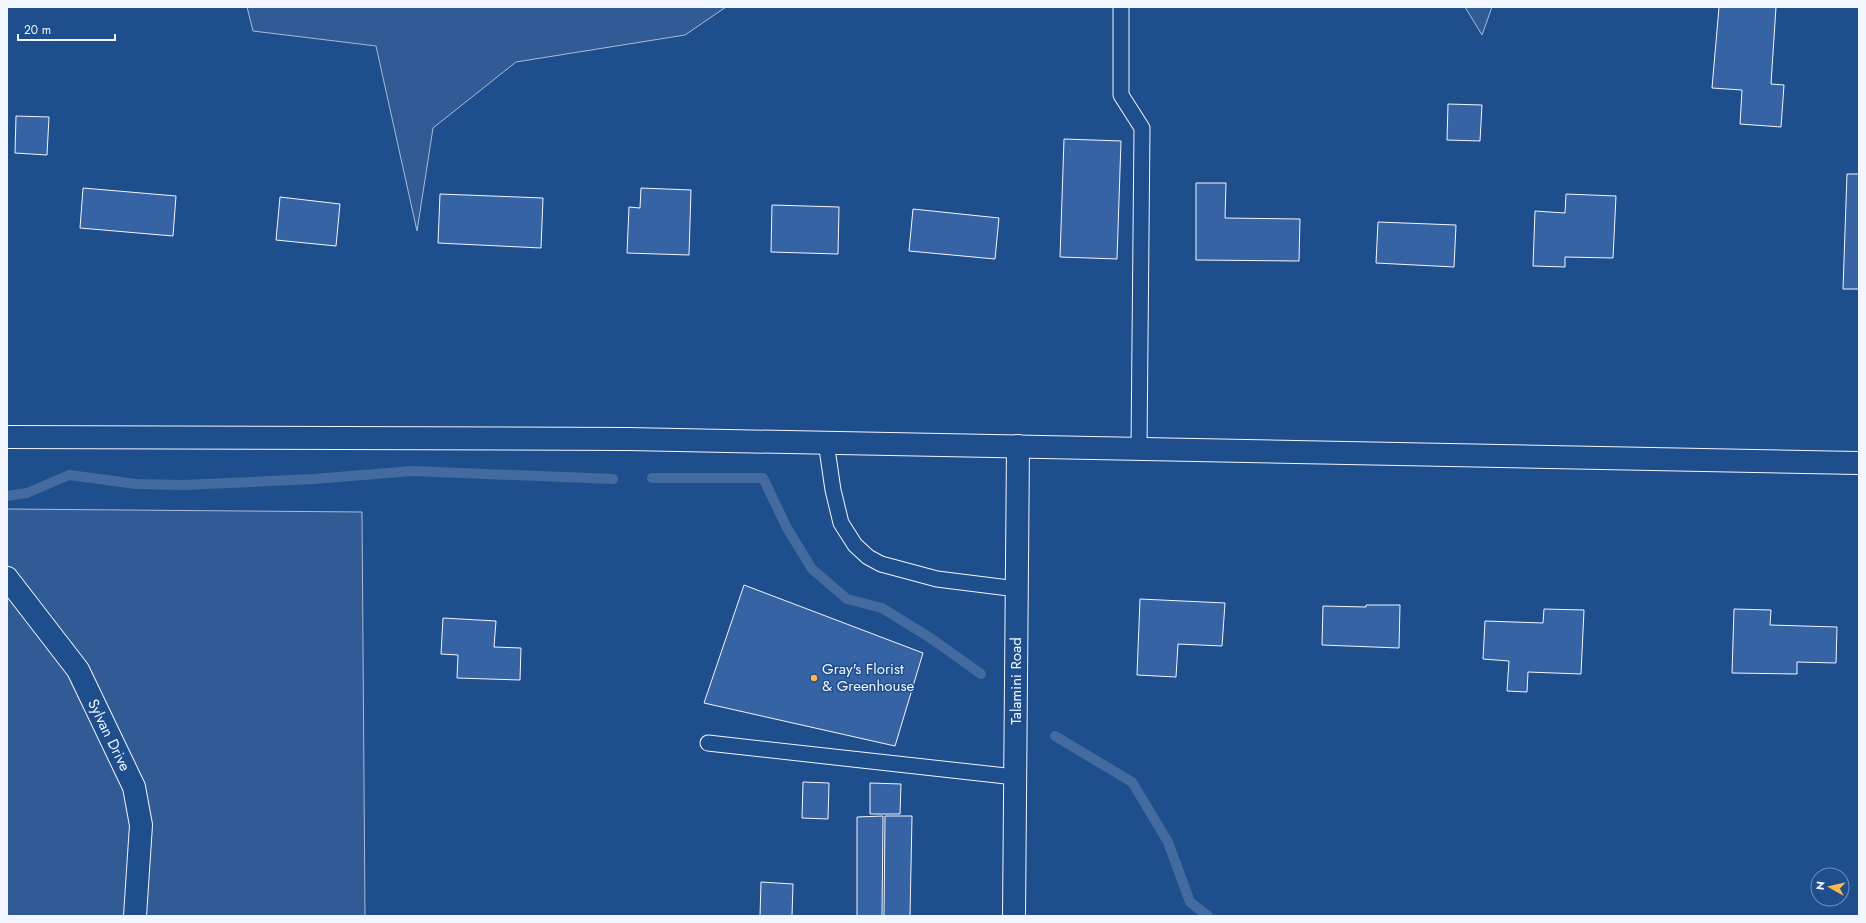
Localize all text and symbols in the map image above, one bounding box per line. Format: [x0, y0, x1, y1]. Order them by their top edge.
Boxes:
scale bar [18, 16, 115, 42]
text: 20 m [24, 21, 51, 39]
street label: Talamini Road [1005, 637, 1027, 725]
place label: Gray's Florist & Greenhouse [822, 658, 914, 697]
marker: Gray's Florist & Greenhouse [809, 673, 819, 683]
street label: Sylvan Drive [82, 695, 136, 775]
north arrow [1810, 867, 1850, 907]
text: N [1812, 880, 1829, 891]

